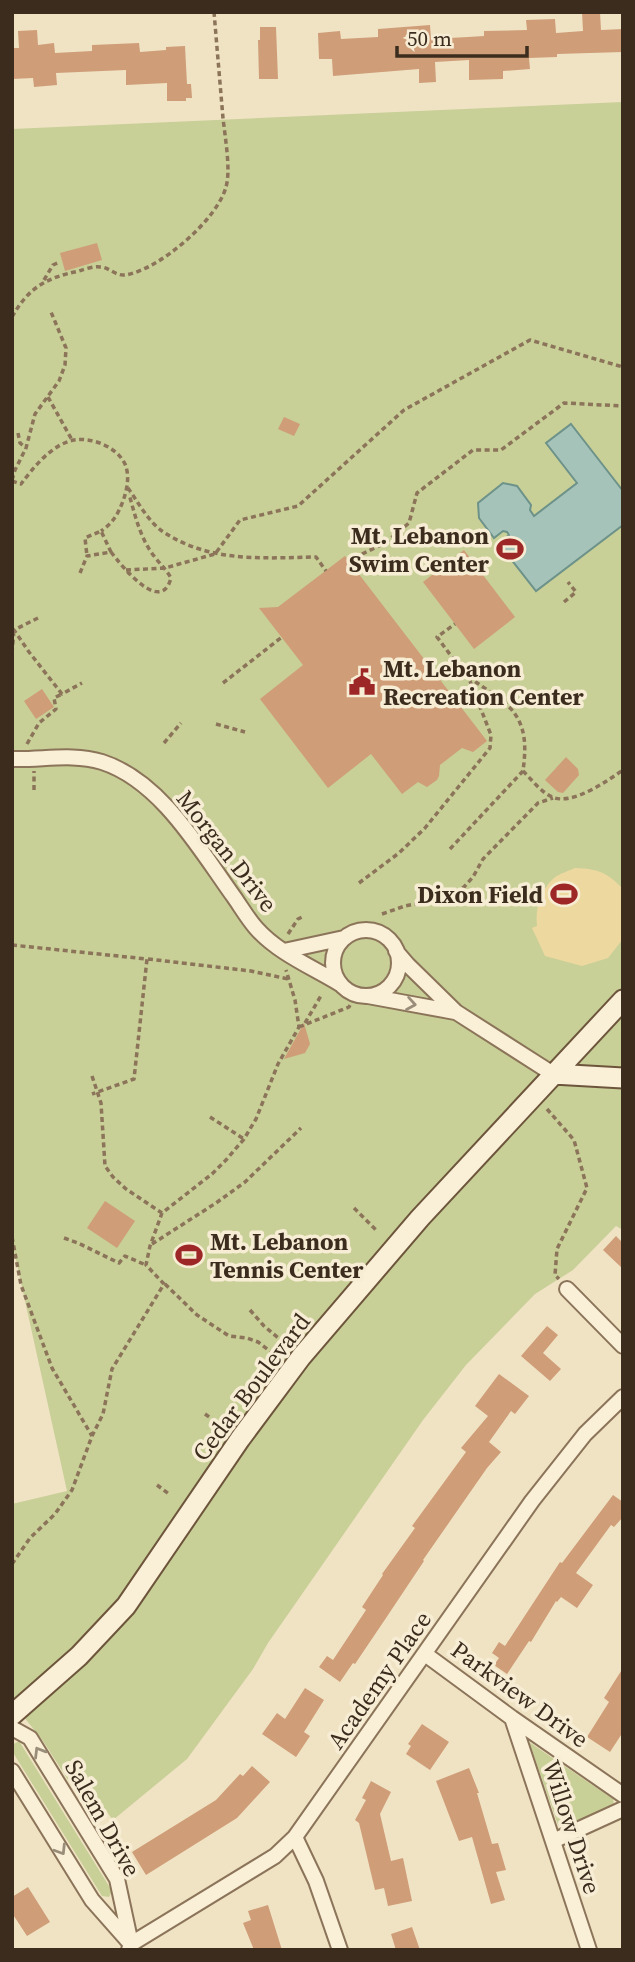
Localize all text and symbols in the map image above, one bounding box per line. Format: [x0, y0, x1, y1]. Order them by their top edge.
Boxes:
scale bar [397, 14, 526, 58]
text: 50 m [407, 24, 452, 53]
place label: Mt. Lebanon Swim Center [349, 519, 490, 580]
sports icon: Mt. Lebanon Swim Center [495, 534, 525, 564]
place label: Mt. Lebanon Recreation Center [383, 652, 584, 713]
public building icon: Mt. Lebanon Recreation Center [347, 667, 377, 697]
street label: Morgan Drive [169, 783, 285, 919]
place label: Dixon Field [417, 878, 543, 911]
sports icon: Dixon Field [549, 879, 579, 909]
one-way arrow [405, 996, 417, 1011]
place label: Mt. Lebanon Tennis Center [210, 1225, 364, 1286]
sports icon: Mt. Lebanon Tennis Center [174, 1240, 204, 1270]
street label: Cedar Boulevard [185, 1306, 318, 1468]
street label: Academy Place [319, 1604, 439, 1756]
street label: Parkview Drive [445, 1633, 595, 1755]
one-way arrow [34, 1746, 47, 1759]
street label: Salem Drive [57, 1754, 149, 1882]
street label: Willow Drive [535, 1756, 609, 1898]
one-way arrow [53, 1843, 66, 1856]

